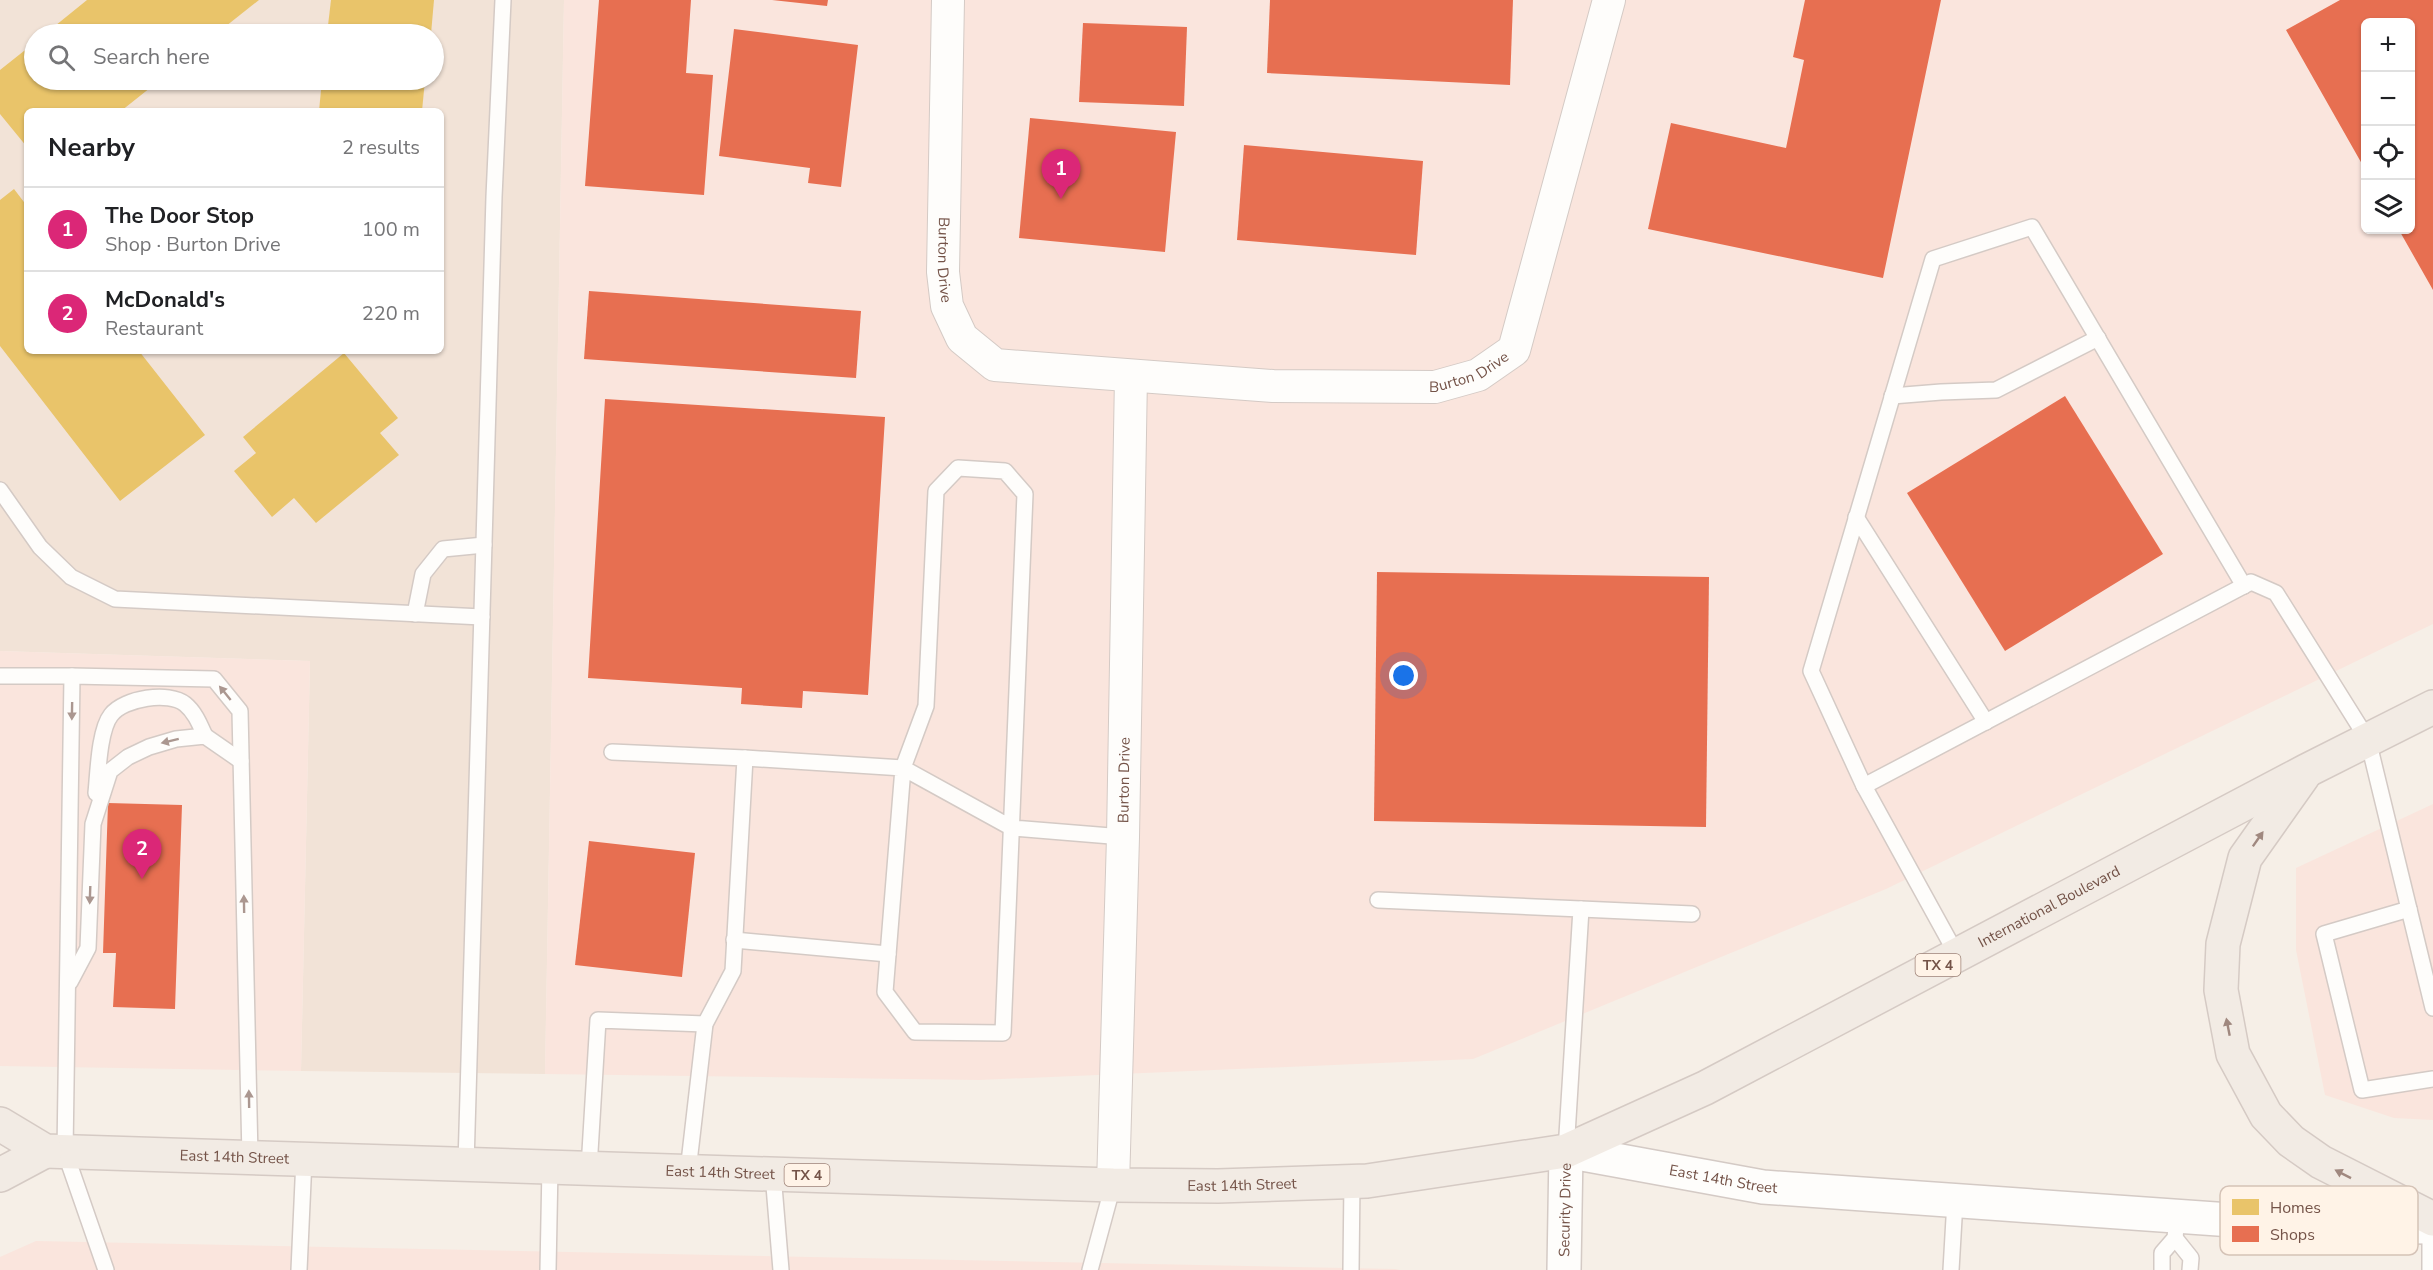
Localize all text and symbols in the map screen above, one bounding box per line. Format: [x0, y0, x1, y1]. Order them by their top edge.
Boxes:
map controls [2361, 18, 2415, 234]
button: + [2361, 18, 2415, 72]
search box [24, 24, 444, 90]
icon: search [45, 41, 78, 74]
text: Search here [93, 42, 210, 72]
button: − [2361, 72, 2415, 126]
button: locate [2361, 126, 2415, 180]
text: Nearby [48, 130, 135, 165]
text: 2 results [342, 134, 420, 161]
pin: 1 [1042, 150, 1080, 199]
button: layers [2361, 180, 2415, 234]
text: The Door Stop [105, 201, 254, 231]
text: 1 [62, 216, 74, 243]
text: 100 m [362, 216, 420, 243]
street label: Burton Drive [933, 217, 957, 304]
text: Shop · Burton Drive [105, 231, 281, 258]
text: McDonald's [105, 285, 225, 315]
text: 2 [62, 300, 74, 327]
text: 220 m [362, 300, 420, 327]
text: Restaurant [105, 315, 203, 342]
street label: Burton Drive [1429, 347, 1513, 397]
your location [1389, 661, 1418, 690]
one-way arrow [219, 685, 232, 701]
one-way arrow [67, 701, 77, 720]
one-way arrow [161, 737, 179, 747]
street label: Burton Drive [1113, 737, 1135, 823]
pin: 2 [122, 830, 162, 879]
one-way arrow [2252, 832, 2264, 848]
street label: International Boulevard [1975, 861, 2124, 952]
one-way arrow [86, 886, 95, 905]
one-way arrow [240, 894, 249, 913]
road number: TX 4 [1916, 954, 1960, 976]
one-way arrow [2223, 1017, 2232, 1036]
one-way arrow [244, 1089, 254, 1108]
street label: East 14th Street [179, 1145, 290, 1169]
street label: East 14th Street [1668, 1160, 1779, 1198]
street label: East 14th Street [665, 1161, 776, 1184]
street label: Security Drive [1554, 1163, 1576, 1257]
road number: TX 4 [784, 1164, 830, 1186]
one-way arrow [2335, 1169, 2352, 1178]
street label: East 14th Street [1187, 1173, 1298, 1196]
legend [2220, 1186, 2418, 1255]
text: Homes [2270, 1197, 2321, 1219]
text: Shops [2270, 1224, 2315, 1246]

